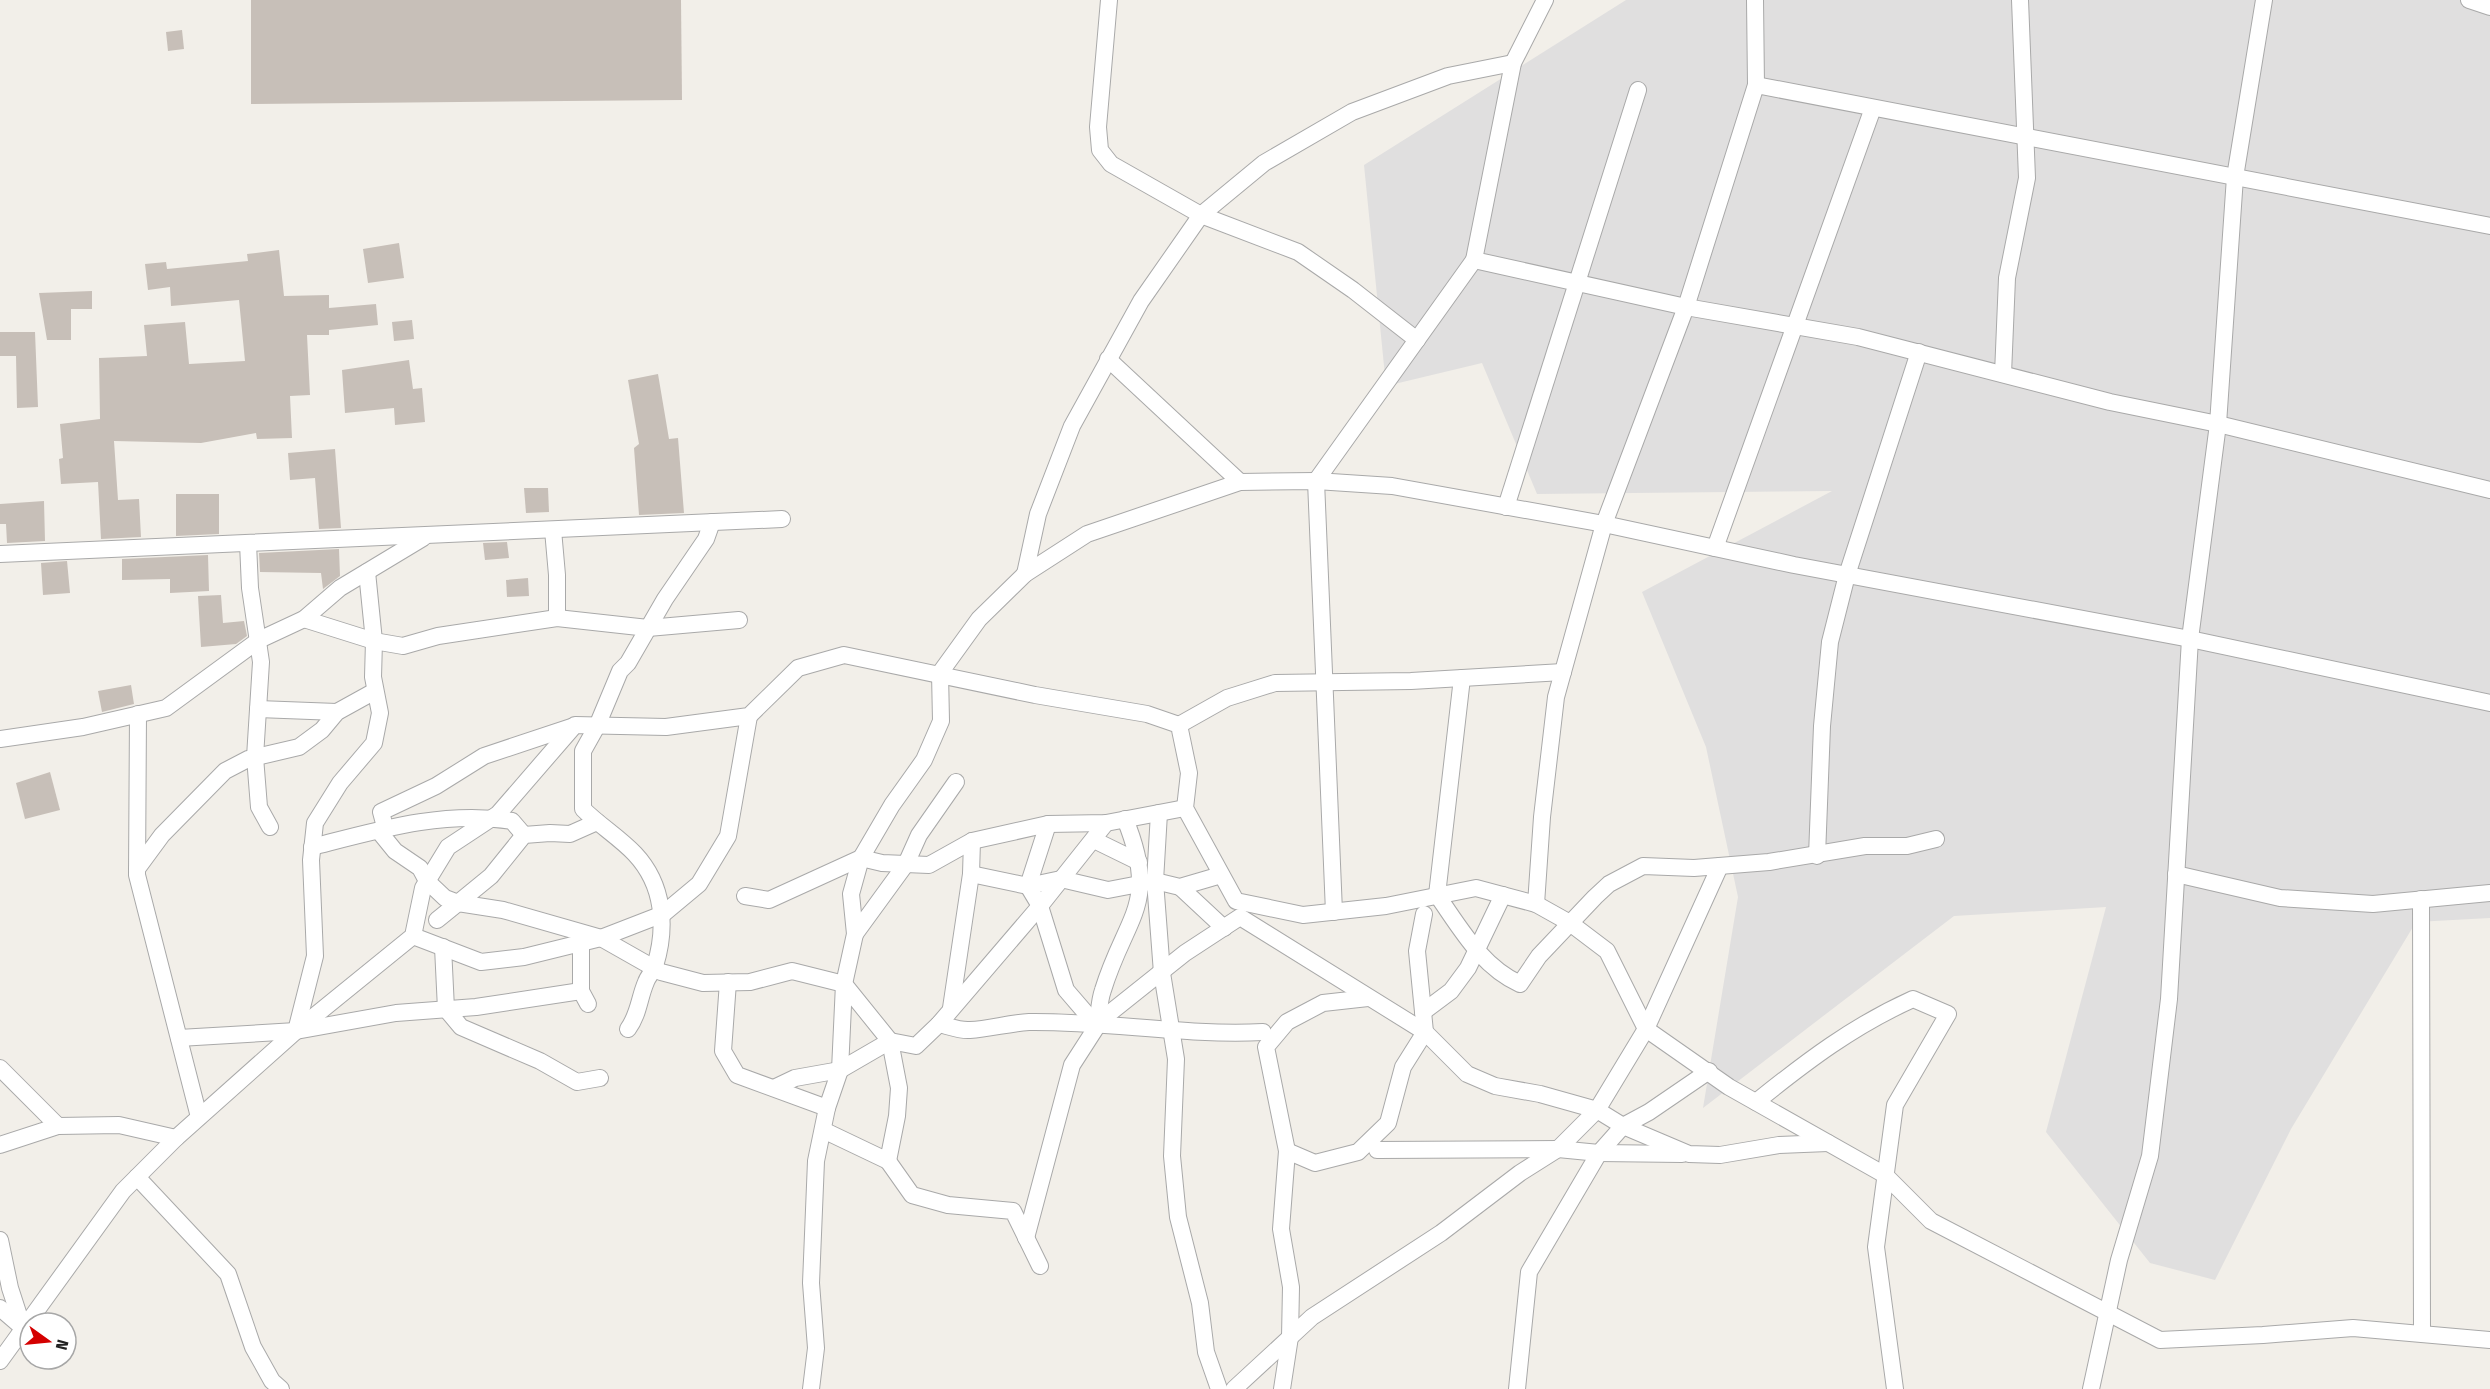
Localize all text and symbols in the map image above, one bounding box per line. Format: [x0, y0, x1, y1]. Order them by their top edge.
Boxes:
north arrow [18, 1311, 78, 1371]
text: N [52, 1338, 72, 1352]

